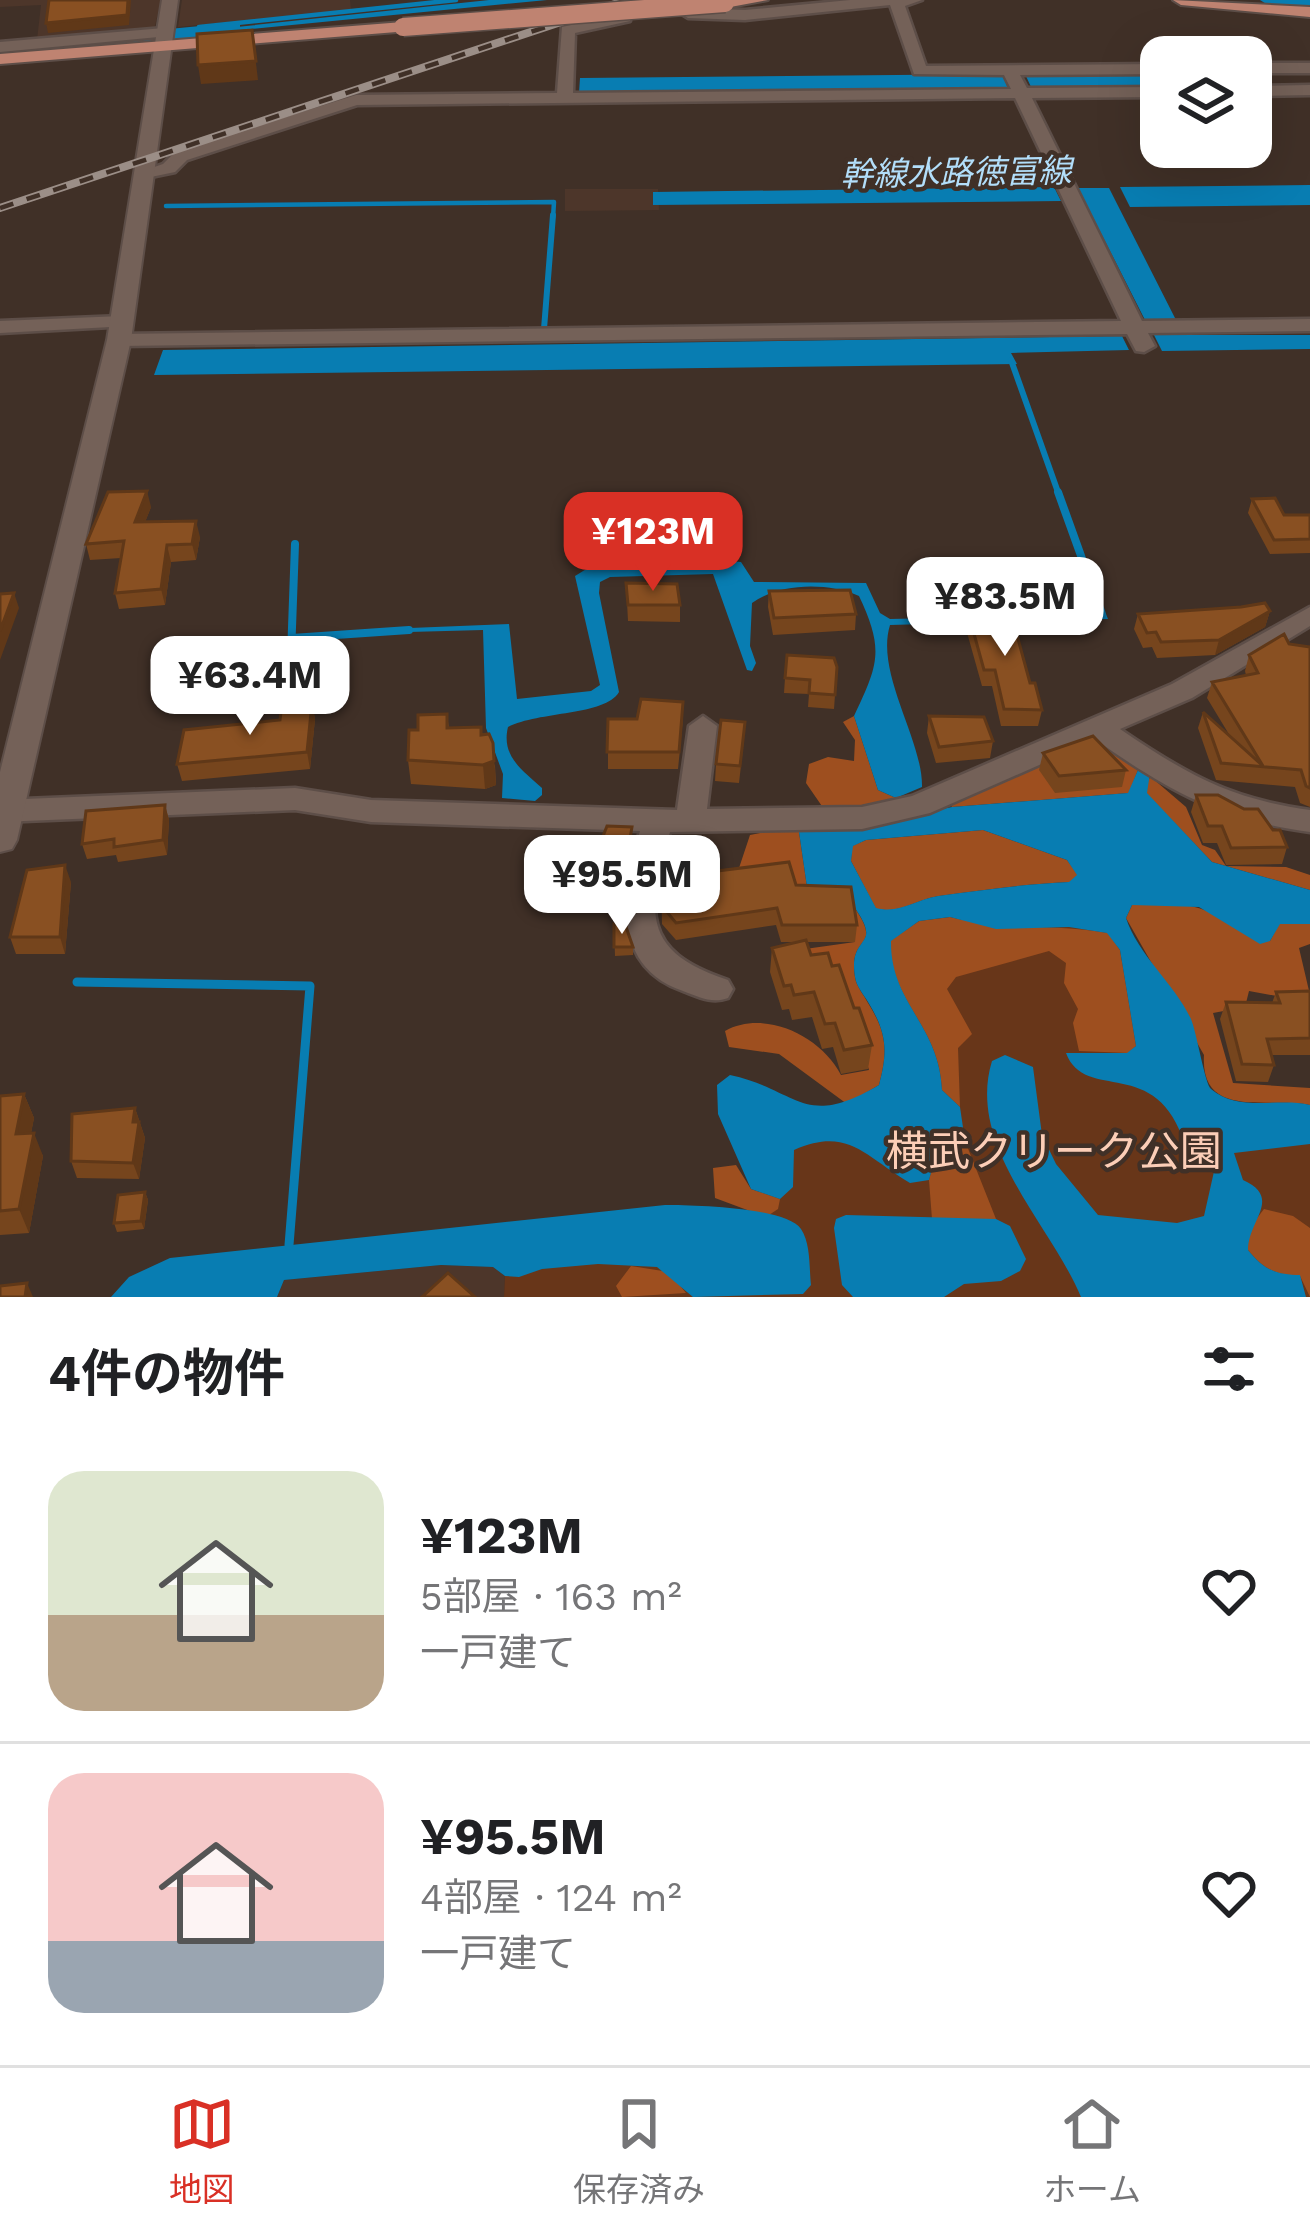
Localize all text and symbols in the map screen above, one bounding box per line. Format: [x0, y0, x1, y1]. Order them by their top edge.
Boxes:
map controls [1140, 36, 1272, 168]
button: layers [1140, 36, 1272, 168]
water label: 幹線水路徳富線 [840, 151, 1076, 194]
pin: ¥123M [569, 492, 737, 594]
text: ¥123M [591, 508, 715, 553]
pin: ¥83.5M [907, 557, 1103, 659]
text: ¥83.5M [934, 573, 1076, 618]
pin: ¥63.4M [152, 636, 348, 738]
text: ¥63.4M [178, 652, 322, 697]
pin: ¥95.5M [524, 835, 720, 937]
text: ¥95.5M [551, 851, 693, 896]
park label: 横武クリーク公園 [886, 1127, 1222, 1176]
icon: filters [1196, 1336, 1262, 1402]
text: 4件の物件 [48, 1344, 285, 1403]
text: ¥123M [420, 1506, 583, 1565]
icon: home [144, 1519, 288, 1663]
icon: heart [1196, 1558, 1262, 1624]
text: 5部屋 · 163 m² [420, 1574, 682, 1619]
text: 一戸建て [420, 1630, 576, 1675]
text: ¥95.5M [420, 1807, 606, 1866]
icon: home [144, 1821, 288, 1965]
icon: heart [1196, 1860, 1262, 1926]
text: 4部屋 · 124 m² [420, 1875, 682, 1920]
text: 一戸建て [420, 1931, 576, 1976]
tab: 地図 [169, 2091, 235, 2211]
tab: 保存済み [573, 2091, 705, 2211]
tab: ホーム [1043, 2091, 1141, 2211]

